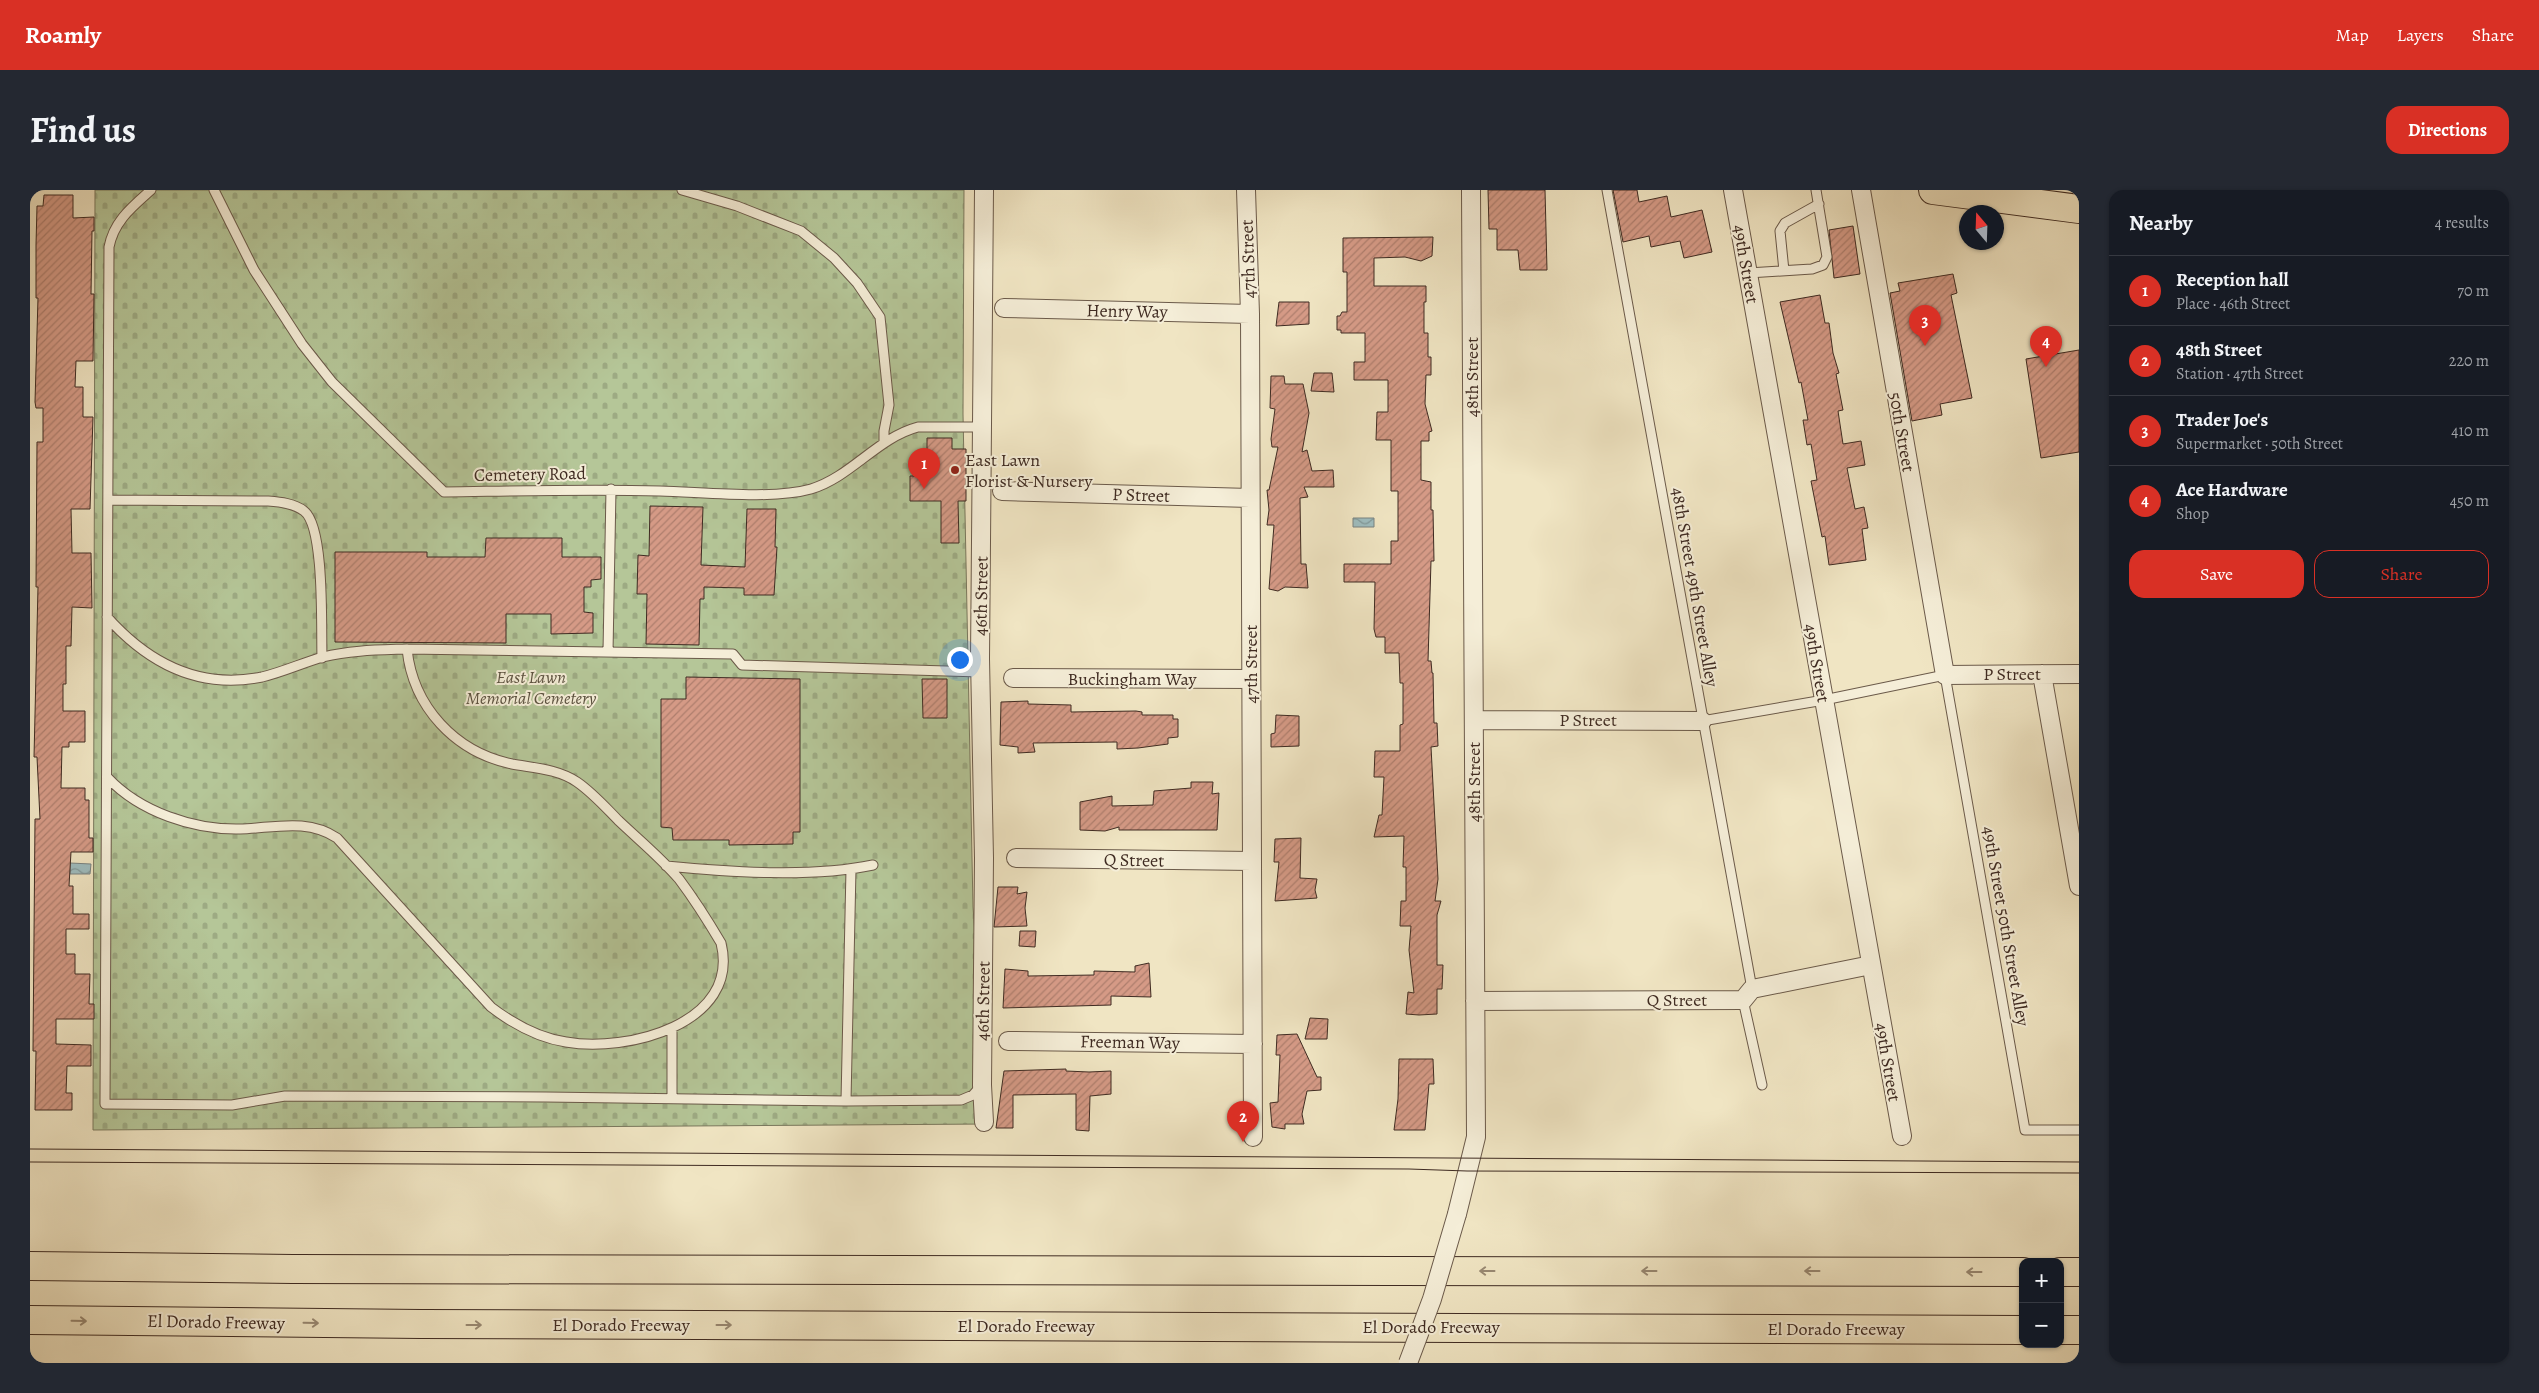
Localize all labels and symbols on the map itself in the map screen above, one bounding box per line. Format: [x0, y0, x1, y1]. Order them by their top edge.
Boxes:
north arrow [1959, 205, 2004, 250]
street label: 47th Street [1235, 219, 1261, 299]
street label: 49th Street [1727, 223, 1765, 305]
street label: Henry Way [1086, 298, 1169, 324]
pin: 3 [1909, 305, 1941, 346]
pin: 4 [2030, 326, 2062, 367]
street label: 48th Street [1460, 337, 1484, 417]
street label: 50th Street [1883, 390, 1921, 474]
pin: 1 [908, 448, 940, 489]
place label: East Lawn Florist & Nursery [965, 448, 1093, 493]
street label: Cemetery Road [474, 461, 587, 487]
marker: East Lawn Florist & Nursery [949, 464, 961, 476]
street label: P Street [1112, 482, 1170, 508]
street label: 48th Street 49th Street Alley [1666, 485, 1725, 690]
street label: 46th Street [968, 556, 994, 636]
street label: 49th Street [1798, 622, 1836, 704]
street label: 47th Street [1239, 624, 1263, 704]
your location [947, 647, 973, 673]
street label: P Street [1983, 662, 2041, 686]
park label: East Lawn Memorial Cemetery [466, 665, 596, 710]
street label: Buckingham Way [1068, 667, 1197, 691]
street label: P Street [1559, 708, 1617, 732]
street label: 48th Street [1462, 742, 1486, 822]
street label: 49th Street 50th Street Alley [1977, 824, 2036, 1029]
street label: Q Street [1104, 847, 1164, 873]
street label: 46th Street [970, 961, 996, 1041]
street label: Q Street [1647, 988, 1707, 1012]
street label: 49th Street [1869, 1021, 1907, 1103]
street label: Freeman Way [1080, 1029, 1181, 1055]
pin: 2 [1227, 1101, 1259, 1142]
one-way arrow [1479, 1266, 1495, 1276]
one-way arrow [1641, 1266, 1658, 1276]
one-way arrow [1804, 1266, 1820, 1276]
one-way arrow [1966, 1267, 1982, 1277]
street label: El Dorado Freeway [147, 1309, 286, 1335]
street label: El Dorado Freeway [552, 1313, 691, 1337]
street label: El Dorado Freeway [957, 1314, 1096, 1338]
street label: El Dorado Freeway [1362, 1315, 1501, 1339]
one-way arrow [70, 1316, 86, 1326]
street label: El Dorado Freeway [1767, 1317, 1906, 1341]
one-way arrow [302, 1318, 319, 1328]
one-way arrow [465, 1320, 481, 1330]
one-way arrow [715, 1320, 731, 1330]

